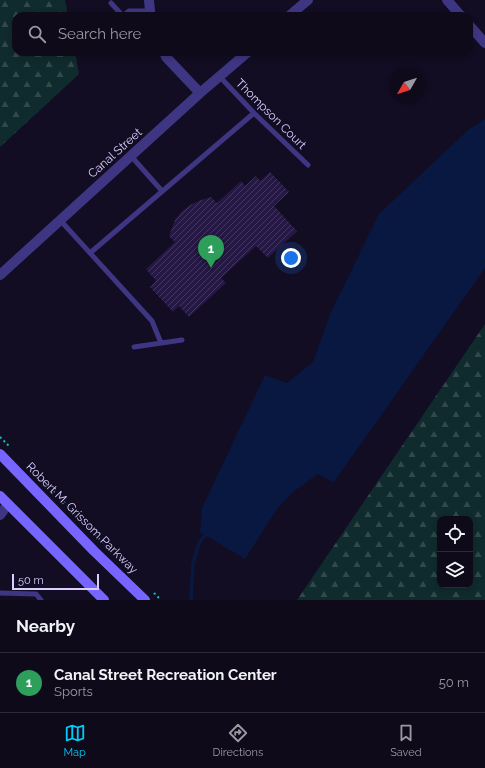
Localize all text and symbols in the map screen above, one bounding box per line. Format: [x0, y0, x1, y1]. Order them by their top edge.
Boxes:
search box [12, 12, 473, 56]
icon: search [26, 23, 48, 45]
text: Search here [58, 25, 141, 43]
north arrow [389, 68, 425, 104]
street label: Thompson Court [233, 76, 309, 152]
street label: Canal Street [85, 125, 145, 181]
pin: 1 [198, 235, 224, 268]
your location [281, 248, 301, 268]
street label: Robert M. Grissom Parkway [23, 459, 141, 577]
map controls [437, 516, 473, 588]
button: locate [437, 516, 473, 552]
button: layers [437, 552, 473, 588]
scale bar [12, 572, 99, 591]
text: 50 m [18, 574, 44, 587]
text: Nearby [16, 616, 75, 636]
text: Canal Street Recreation Center [54, 666, 277, 684]
text: 1 [26, 675, 32, 690]
text: 50 m [439, 675, 469, 690]
text: Sports [54, 684, 93, 699]
tab: Map [63, 722, 86, 759]
tab: Directions [213, 722, 263, 759]
tab: Saved [390, 722, 422, 759]

